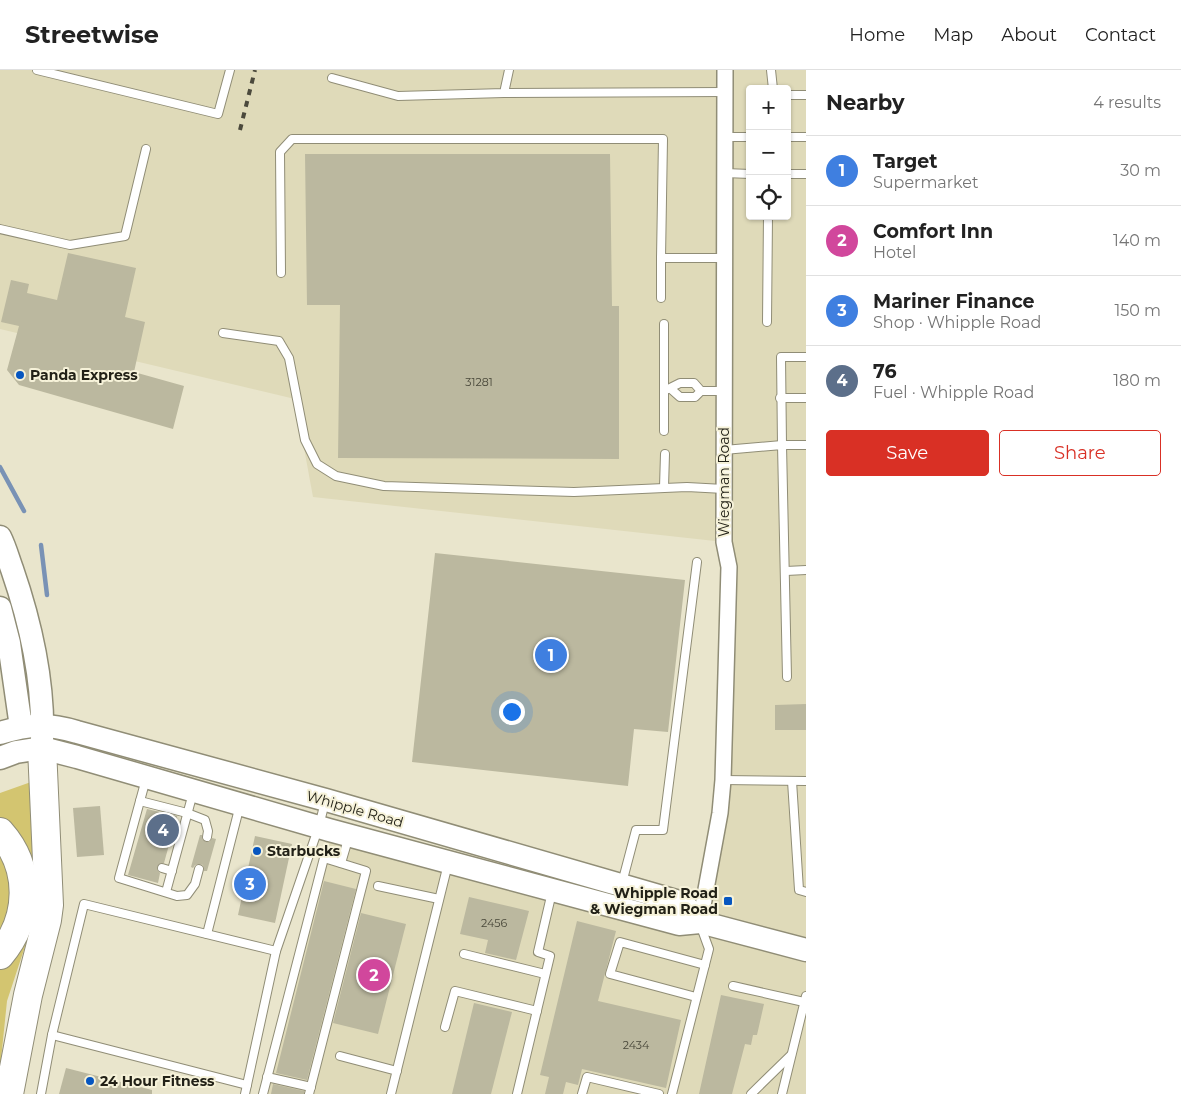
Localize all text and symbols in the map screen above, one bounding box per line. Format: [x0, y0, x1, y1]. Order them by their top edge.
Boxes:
text: Streetwise [25, 20, 159, 49]
text: Home [849, 24, 905, 46]
text: Map [933, 24, 973, 46]
text: About [1001, 24, 1057, 46]
text: Contact [1085, 24, 1156, 46]
map controls [746, 85, 791, 220]
button: + [746, 85, 791, 130]
text: Nearby [826, 90, 905, 115]
text: 4 results [1093, 93, 1161, 112]
button: − [746, 130, 791, 175]
text: Target [873, 150, 938, 173]
text: 1 [839, 161, 845, 180]
text: 30 m [1120, 161, 1161, 180]
text: Supermarket [873, 173, 979, 192]
button: locate [746, 175, 791, 220]
text: Comfort Inn [873, 220, 993, 243]
text: 2 [837, 231, 847, 250]
text: 140 m [1113, 231, 1161, 250]
text: Hotel [873, 243, 916, 262]
text: Mariner Finance [873, 290, 1034, 313]
text: 3 [837, 301, 847, 320]
text: 150 m [1114, 301, 1161, 320]
text: Shop · Whipple Road [873, 313, 1041, 332]
text: 76 [873, 360, 897, 383]
place label: Panda Express [30, 366, 138, 384]
marker: Panda Express [14, 369, 26, 381]
text: 4 [836, 371, 848, 390]
text: 180 m [1113, 371, 1161, 390]
house number: 31281 [465, 375, 493, 389]
text: Fuel · Whipple Road [873, 383, 1034, 402]
street label: Wiegman Road [715, 427, 733, 537]
button: Save [826, 430, 989, 476]
button: Share [999, 430, 1161, 476]
pin: 1 [535, 636, 567, 674]
your location [499, 699, 525, 725]
street label: Whipple Road [304, 787, 406, 831]
pin: 4 [147, 811, 179, 849]
place label: Starbucks [267, 842, 341, 860]
marker: Starbucks [251, 845, 263, 857]
pin: 3 [234, 865, 266, 903]
place label: Whipple Road & Wiegman Road [590, 884, 718, 918]
marker: Whipple Road & Wiegman Road [722, 895, 734, 907]
house number: 2456 [481, 916, 507, 930]
pin: 2 [358, 956, 390, 994]
house number: 2434 [623, 1038, 650, 1052]
place label: 24 Hour Fitness [100, 1072, 215, 1090]
marker: 24 Hour Fitness [84, 1075, 96, 1087]

